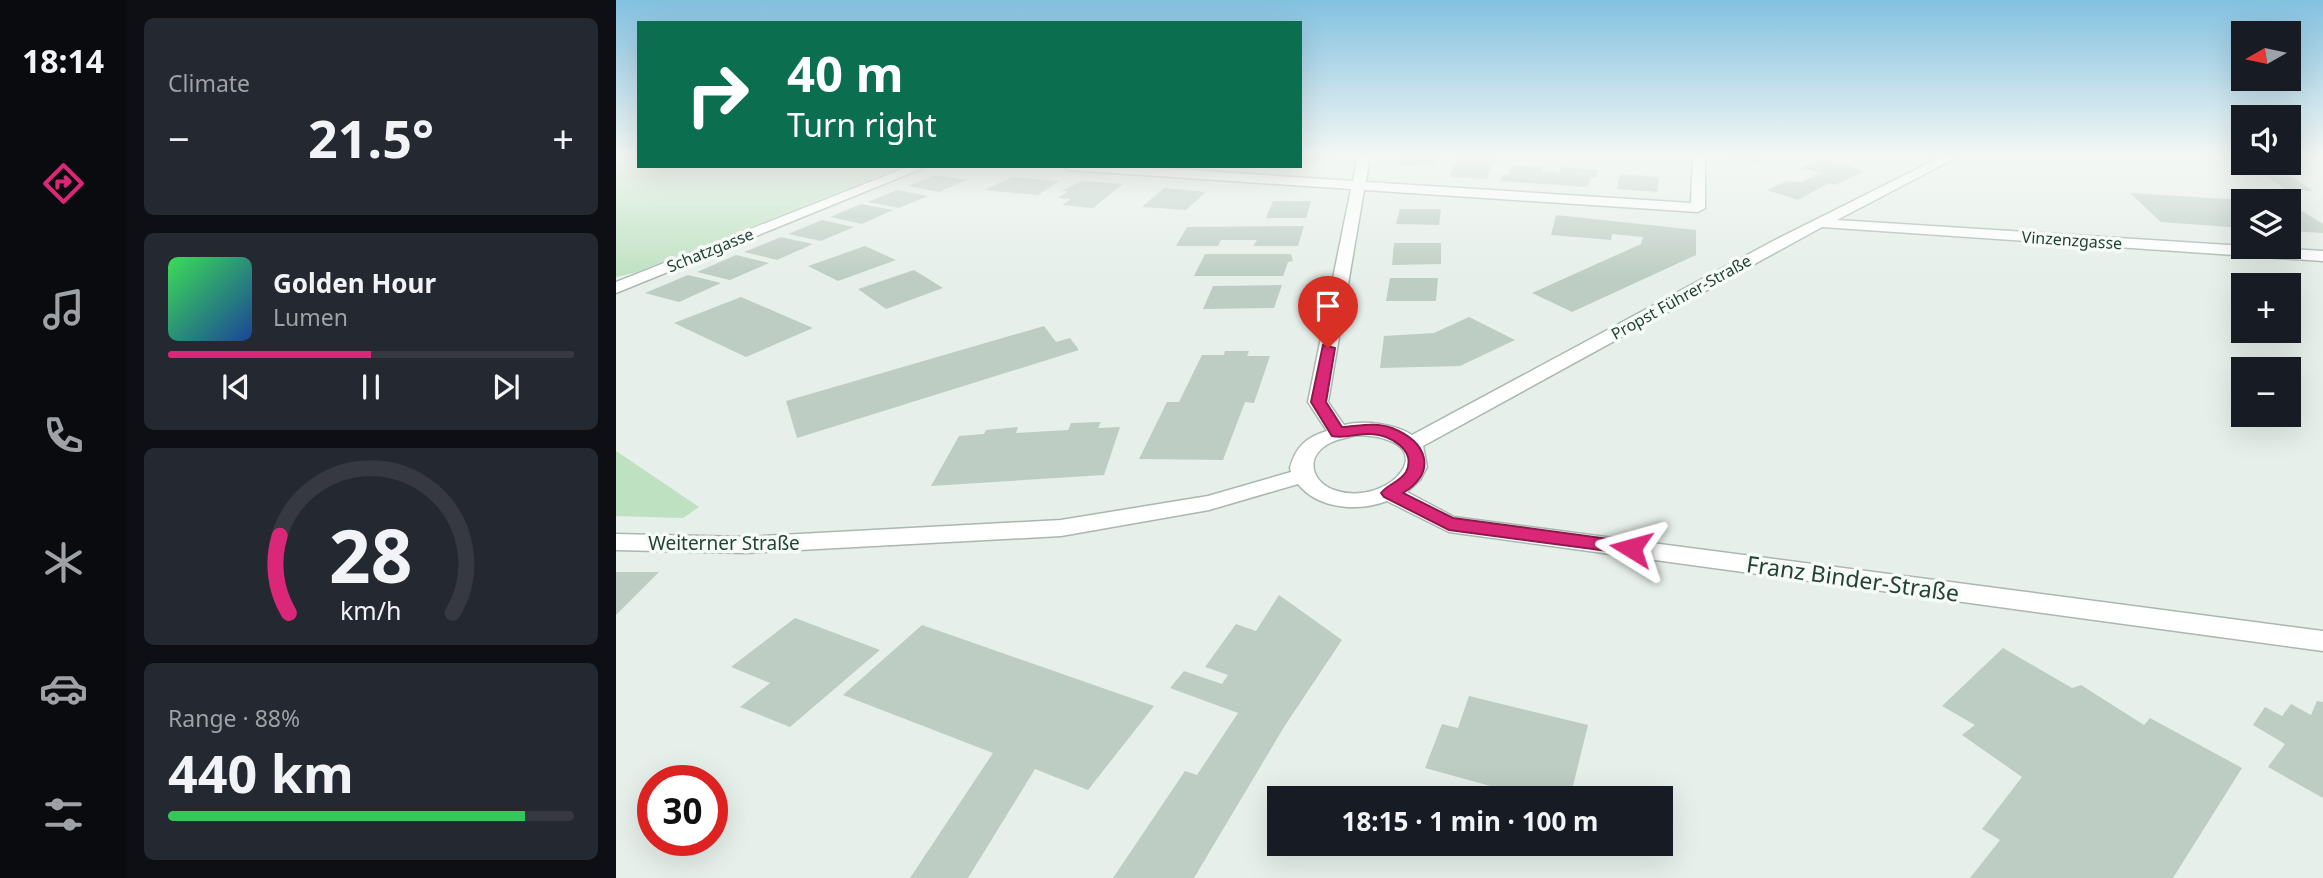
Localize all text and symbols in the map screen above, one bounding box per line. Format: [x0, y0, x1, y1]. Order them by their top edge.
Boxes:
north arrow [2231, 21, 2301, 91]
map controls [2231, 21, 2301, 427]
text: 18:14 [22, 39, 104, 82]
text: 40 m [787, 40, 904, 106]
icon: right [672, 49, 763, 140]
text: Climate [168, 67, 250, 99]
text: 21.5° [308, 102, 434, 173]
text: Turn right [787, 103, 937, 146]
button: sound [2231, 105, 2301, 175]
text: − [168, 112, 190, 164]
text: + [552, 112, 574, 164]
icon: directions [39, 159, 88, 208]
button: layers [2231, 189, 2301, 259]
street label: Schatzgasse [663, 223, 757, 277]
street label: Vinzenzgasse [2021, 226, 2123, 254]
street label: Propst Führer-Straße [1607, 249, 1755, 345]
text: Golden Hour [273, 265, 436, 301]
button: + [2231, 273, 2301, 343]
pin [1298, 276, 1358, 348]
icon: music [39, 285, 88, 334]
icon: arrive [1309, 287, 1347, 325]
text: Lumen [273, 301, 348, 333]
button: − [2231, 357, 2301, 427]
icon: previous [217, 368, 255, 406]
icon: pause [352, 368, 390, 406]
icon: next [487, 368, 525, 406]
icon: phone [39, 411, 88, 460]
text: 28 [329, 505, 413, 604]
position arrow [1594, 511, 1668, 585]
street label: Weiterner Straße [648, 530, 800, 556]
icon: climate [39, 538, 88, 587]
street label: Franz Binder-Straße [1745, 547, 1961, 609]
text: km/h [340, 592, 402, 626]
icon: car [39, 664, 88, 713]
text: Range · 88% [168, 702, 300, 734]
text: 440 km [168, 737, 354, 808]
speed limit sign: 30 [637, 765, 728, 856]
icon: filters [39, 790, 88, 839]
text: 18:15 · 1 min · 100 m [1342, 803, 1598, 839]

